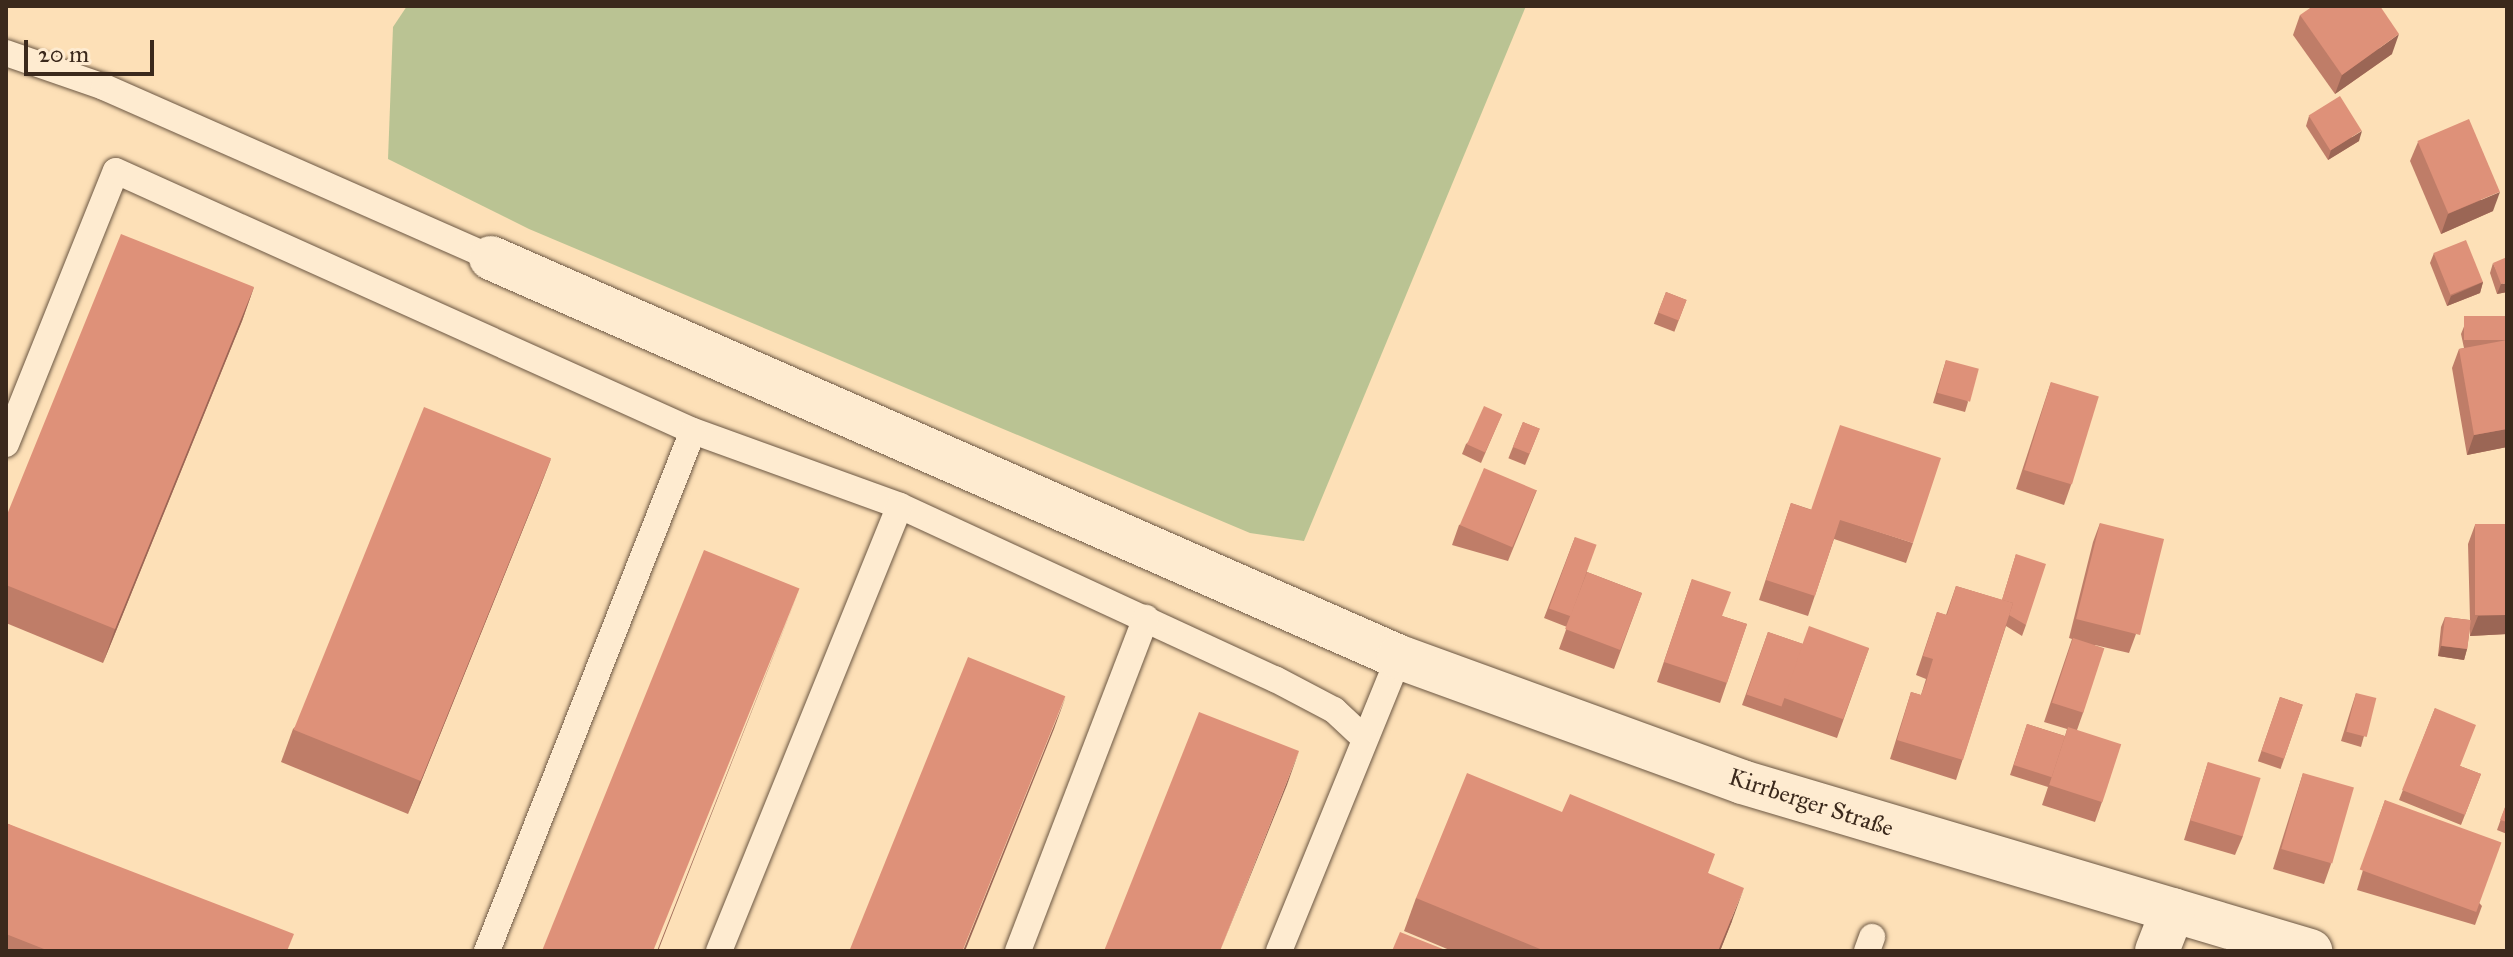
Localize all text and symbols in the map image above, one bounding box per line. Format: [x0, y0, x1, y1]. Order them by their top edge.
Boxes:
scale bar [28, 24, 158, 74]
text: 20 m [38, 39, 89, 69]
street label: Kirrberger Straße [1725, 763, 1897, 843]

